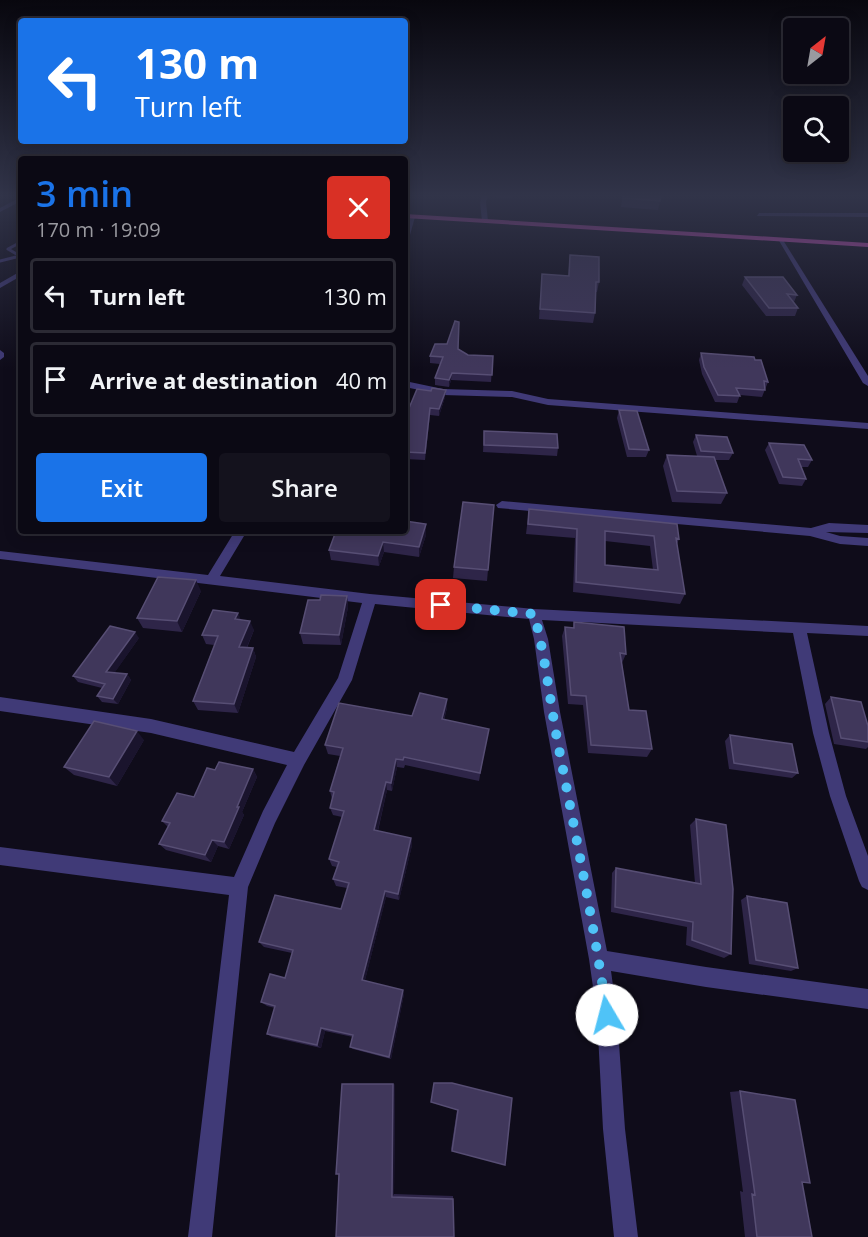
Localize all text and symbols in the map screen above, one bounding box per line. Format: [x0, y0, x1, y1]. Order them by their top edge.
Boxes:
north arrow [783, 18, 849, 84]
map controls [783, 18, 849, 162]
text: 130 m [135, 34, 259, 91]
icon: left [36, 42, 114, 120]
text: Turn left [135, 88, 242, 125]
button: search [783, 96, 849, 162]
text: 3 min [36, 169, 133, 218]
button: close [327, 176, 390, 239]
text: 170 m · 19:09 [36, 216, 161, 243]
icon: left [39, 279, 72, 312]
text: Turn left [90, 281, 185, 311]
text: 130 m [323, 281, 387, 311]
icon: arrive [39, 363, 72, 396]
text: Arrive at destination [90, 365, 318, 395]
text: 40 m [336, 365, 387, 395]
button: Exit [36, 453, 207, 522]
button: Share [219, 453, 390, 522]
pin [415, 579, 466, 630]
icon: arrive [424, 588, 457, 621]
position arrow [575, 983, 639, 1047]

